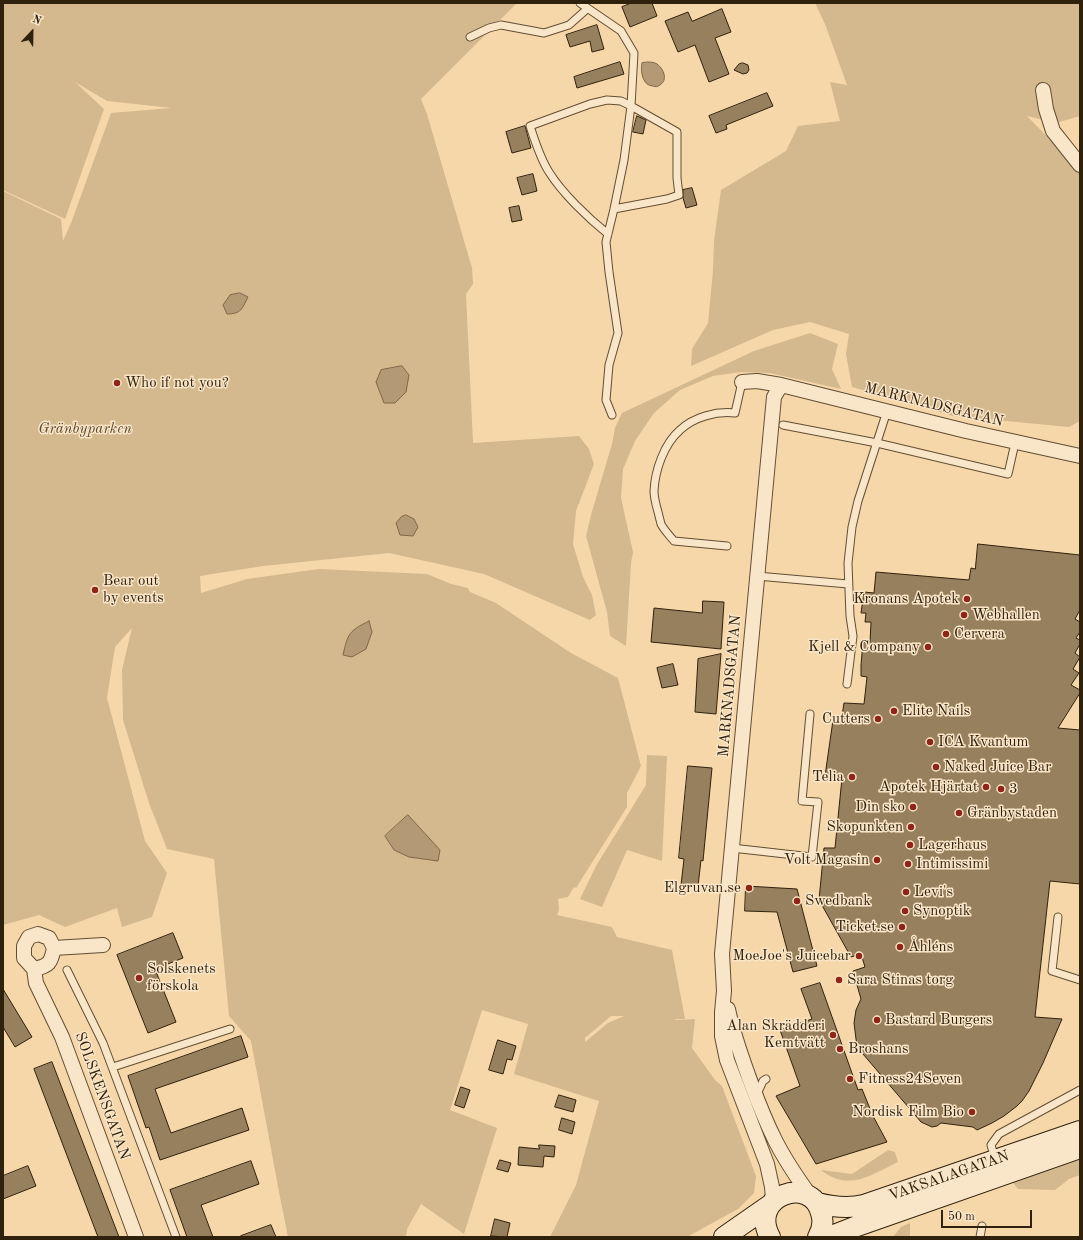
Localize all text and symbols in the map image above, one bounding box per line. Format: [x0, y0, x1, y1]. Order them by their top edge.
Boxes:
north arrow [12, 12, 52, 52]
text: N [31, 14, 43, 27]
place label: Who if not you? [125, 374, 229, 392]
marker: Who if not you? [112, 378, 122, 388]
street label: MARKNADSGATAN [863, 379, 1005, 431]
park label: Gränbyparken [38, 420, 132, 438]
place label: Bear out by events [103, 572, 164, 607]
marker: Bear out by events [90, 585, 100, 595]
place label: Kronans Apotek [853, 590, 959, 608]
marker: Kronans Apotek [962, 594, 972, 604]
place label: Webhallen [972, 606, 1040, 624]
marker: Webhallen [959, 610, 969, 620]
street label: MARKNADSGATAN [715, 614, 745, 758]
place label: Cervera [954, 625, 1005, 643]
marker: Cervera [941, 629, 951, 639]
place label: Kjell & Company [808, 638, 920, 656]
marker: Kjell & Company [923, 642, 933, 652]
place label: Elite Nails [902, 702, 970, 720]
marker: Elite Nails [889, 706, 899, 716]
place label: Cutters [822, 710, 870, 728]
marker: Cutters [873, 714, 883, 724]
place label: ICA Kvantum [938, 733, 1028, 751]
marker: ICA Kvantum [925, 737, 935, 747]
place label: Naked Juice Bar [944, 758, 1051, 776]
marker: Naked Juice Bar [931, 762, 941, 772]
place label: Telia [812, 768, 844, 786]
marker: Telia [847, 772, 857, 782]
place label: Apotek Hjärtat [879, 778, 978, 796]
place label: 3 [1009, 780, 1018, 798]
marker: Apotek Hjärtat [981, 782, 991, 792]
marker: 3 [996, 784, 1006, 794]
place label: Din sko [855, 798, 905, 816]
marker: Din sko [908, 802, 918, 812]
place label: Gränbystaden [967, 804, 1057, 822]
marker: Gränbystaden [954, 808, 964, 818]
place label: Skopunkten [827, 818, 903, 836]
marker: Skopunkten [906, 822, 916, 832]
place label: Lagerhaus [918, 836, 987, 854]
marker: Lagerhaus [905, 840, 915, 850]
place label: Volt Magasin [784, 851, 869, 869]
marker: Volt Magasin [872, 855, 882, 865]
place label: Intimissimi [916, 855, 988, 873]
marker: Intimissimi [903, 859, 913, 869]
place label: Elgruvan.se [664, 879, 741, 897]
marker: Elgruvan.se [744, 883, 754, 893]
place label: Levi's [914, 883, 953, 901]
marker: Levi's [901, 887, 911, 897]
place label: Swedbank [805, 892, 871, 910]
marker: Swedbank [792, 896, 802, 906]
place label: Synoptik [913, 902, 971, 920]
marker: Synoptik [900, 906, 910, 916]
place label: Ticket.se [835, 918, 894, 936]
marker: Ticket.se [897, 922, 907, 932]
place label: Åhléns [908, 938, 953, 956]
marker: Åhléns [895, 942, 905, 952]
place label: MoeJoe's Juicebar [733, 947, 851, 965]
marker: MoeJoe's Juicebar [854, 951, 864, 961]
place label: Solskenets förskola [147, 960, 216, 995]
place label: Sara Stinas torg [847, 971, 953, 989]
marker: Solskenets förskola [134, 973, 144, 983]
marker: Sara Stinas torg [834, 975, 844, 985]
place label: Bastard Burgers [885, 1011, 992, 1029]
marker: Bastard Burgers [872, 1015, 882, 1025]
place label: Alan Skrädderi Kemtvätt [726, 1017, 825, 1052]
street label: SOLSKENSGATAN [71, 1030, 133, 1162]
marker: Alan Skrädderi Kemtvätt [828, 1030, 838, 1040]
place label: Broshans [848, 1040, 909, 1058]
marker: Broshans [835, 1044, 845, 1054]
place label: Fitness24Seven [858, 1070, 961, 1088]
marker: Fitness24Seven [845, 1074, 855, 1084]
place label: Nordisk Film Bio [852, 1103, 964, 1121]
marker: Nordisk Film Bio [967, 1107, 977, 1117]
street label: VAKSALAGATAN [886, 1147, 1012, 1205]
scale bar [943, 1202, 1034, 1228]
text: 50 m [948, 1211, 975, 1223]

